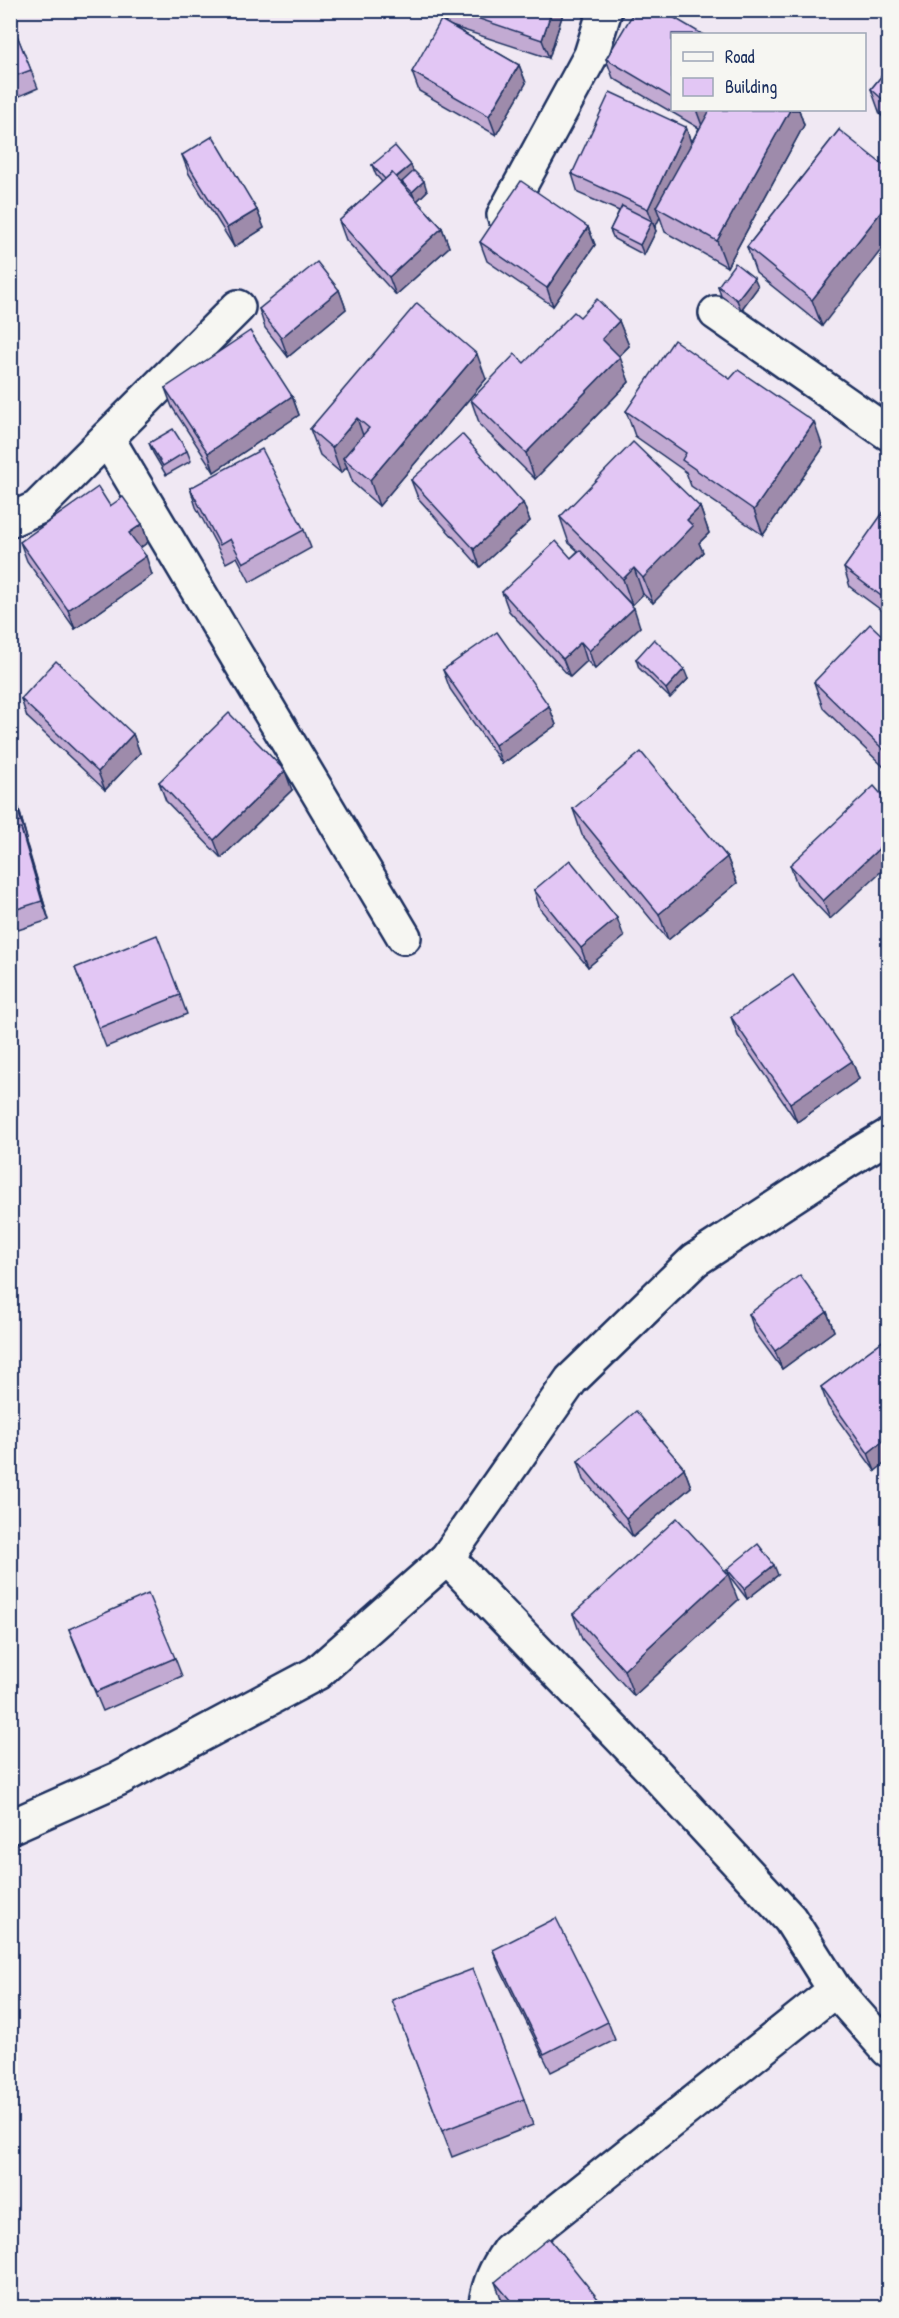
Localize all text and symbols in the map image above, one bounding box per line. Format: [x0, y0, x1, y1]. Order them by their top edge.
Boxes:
legend [671, 33, 866, 111]
text: Road [725, 44, 755, 69]
text: Building [725, 74, 777, 99]

